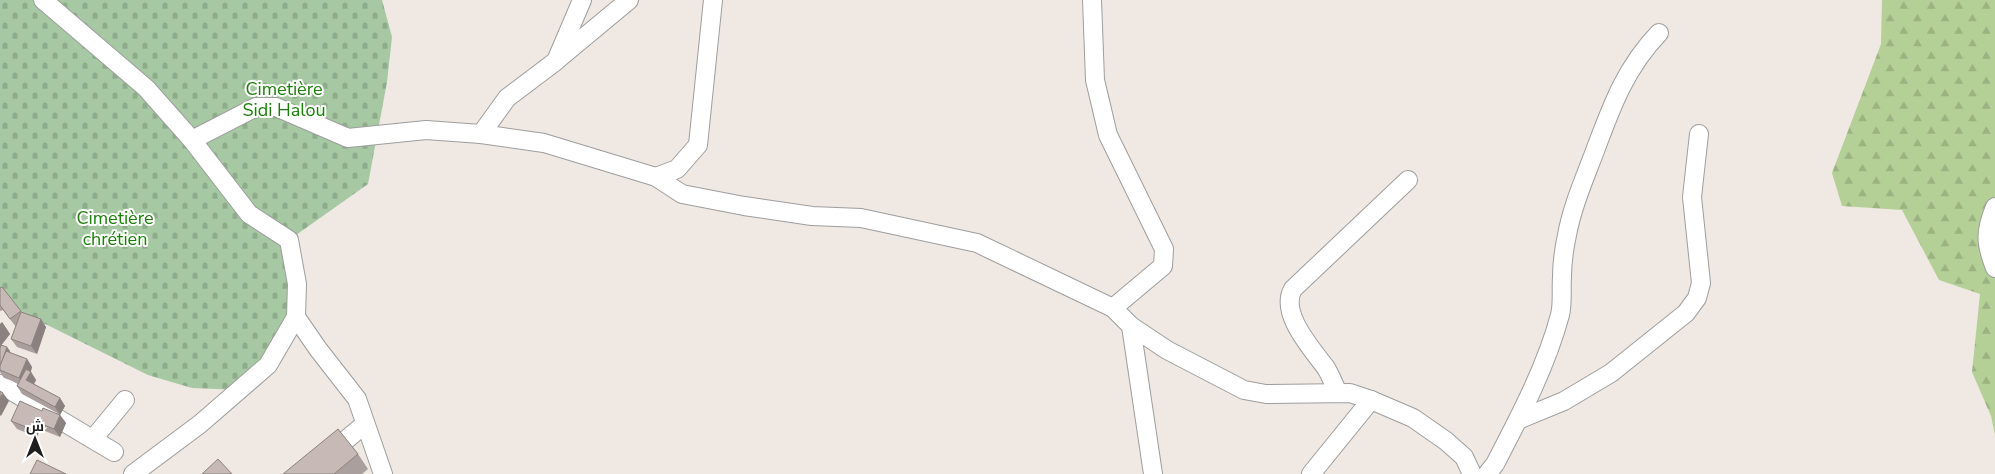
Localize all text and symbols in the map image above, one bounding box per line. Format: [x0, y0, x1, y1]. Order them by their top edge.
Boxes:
park label: Cimetière Sidi Halou [242, 77, 326, 122]
park label: Cimetière chrétien [76, 206, 154, 251]
north arrow [10, 414, 60, 464]
text: ش [26, 417, 44, 436]

